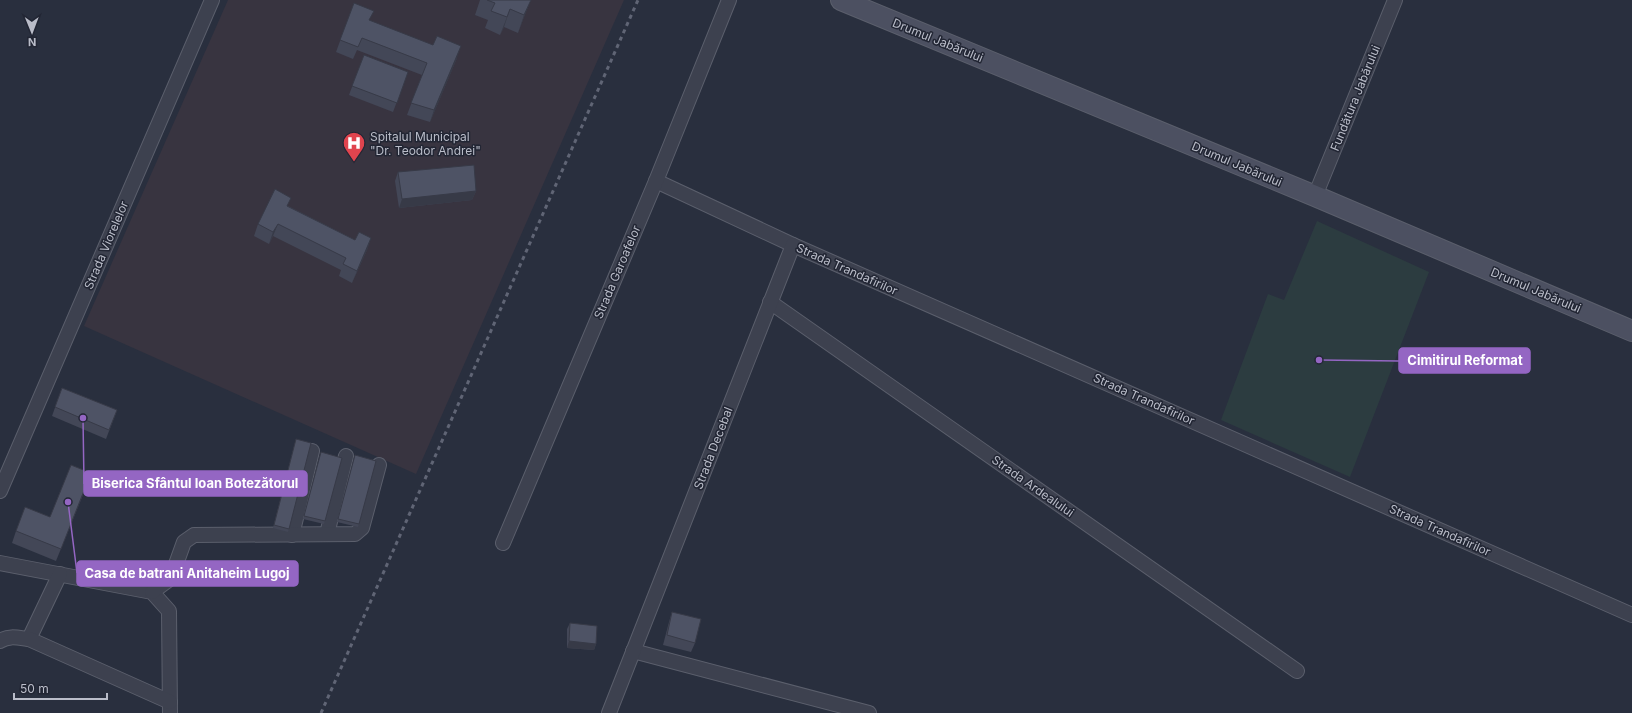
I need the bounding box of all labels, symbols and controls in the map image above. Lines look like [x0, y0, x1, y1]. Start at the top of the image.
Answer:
north arrow [12, 12, 52, 52]
street label: Drumul Jabărului [890, 15, 986, 65]
text: N [28, 35, 36, 49]
street label: Fundătura Jabărului [1327, 43, 1383, 153]
place label: Spitalul Municipal "Dr. Teodor Andrei" [370, 129, 481, 158]
hospital icon: Spitalul Municipal "Dr. Teodor Andrei" [341, 130, 367, 163]
street label: Drumul Jabărului [1190, 138, 1284, 190]
street label: Strada Viorelelor [81, 198, 132, 291]
street label: Strada Garoafelor [591, 223, 644, 321]
street label: Strada Trandafirilor [794, 240, 900, 298]
street label: Drumul Jabărului [1489, 264, 1583, 316]
callout: Cimitirul Reformat [1399, 348, 1530, 373]
text: Cimitirul Reformat [1407, 352, 1523, 368]
street label: Strada Trandafirilor [1091, 370, 1197, 428]
street label: Strada Decebal [690, 405, 736, 491]
street label: Strada Ardealului [989, 452, 1077, 520]
callout: Biserica Sfântul Ioan Botezătorul [84, 471, 307, 496]
text: Biserica Sfântul Ioan Botezătorul [92, 475, 298, 491]
street label: Strada Trandafirilor [1387, 501, 1493, 559]
callout: Casa de batrani Anitaheim Lugoj [77, 561, 298, 586]
text: Casa de batrani Anitaheim Lugoj [84, 565, 290, 581]
scale bar [14, 675, 107, 701]
text: 50 m [20, 681, 49, 696]

